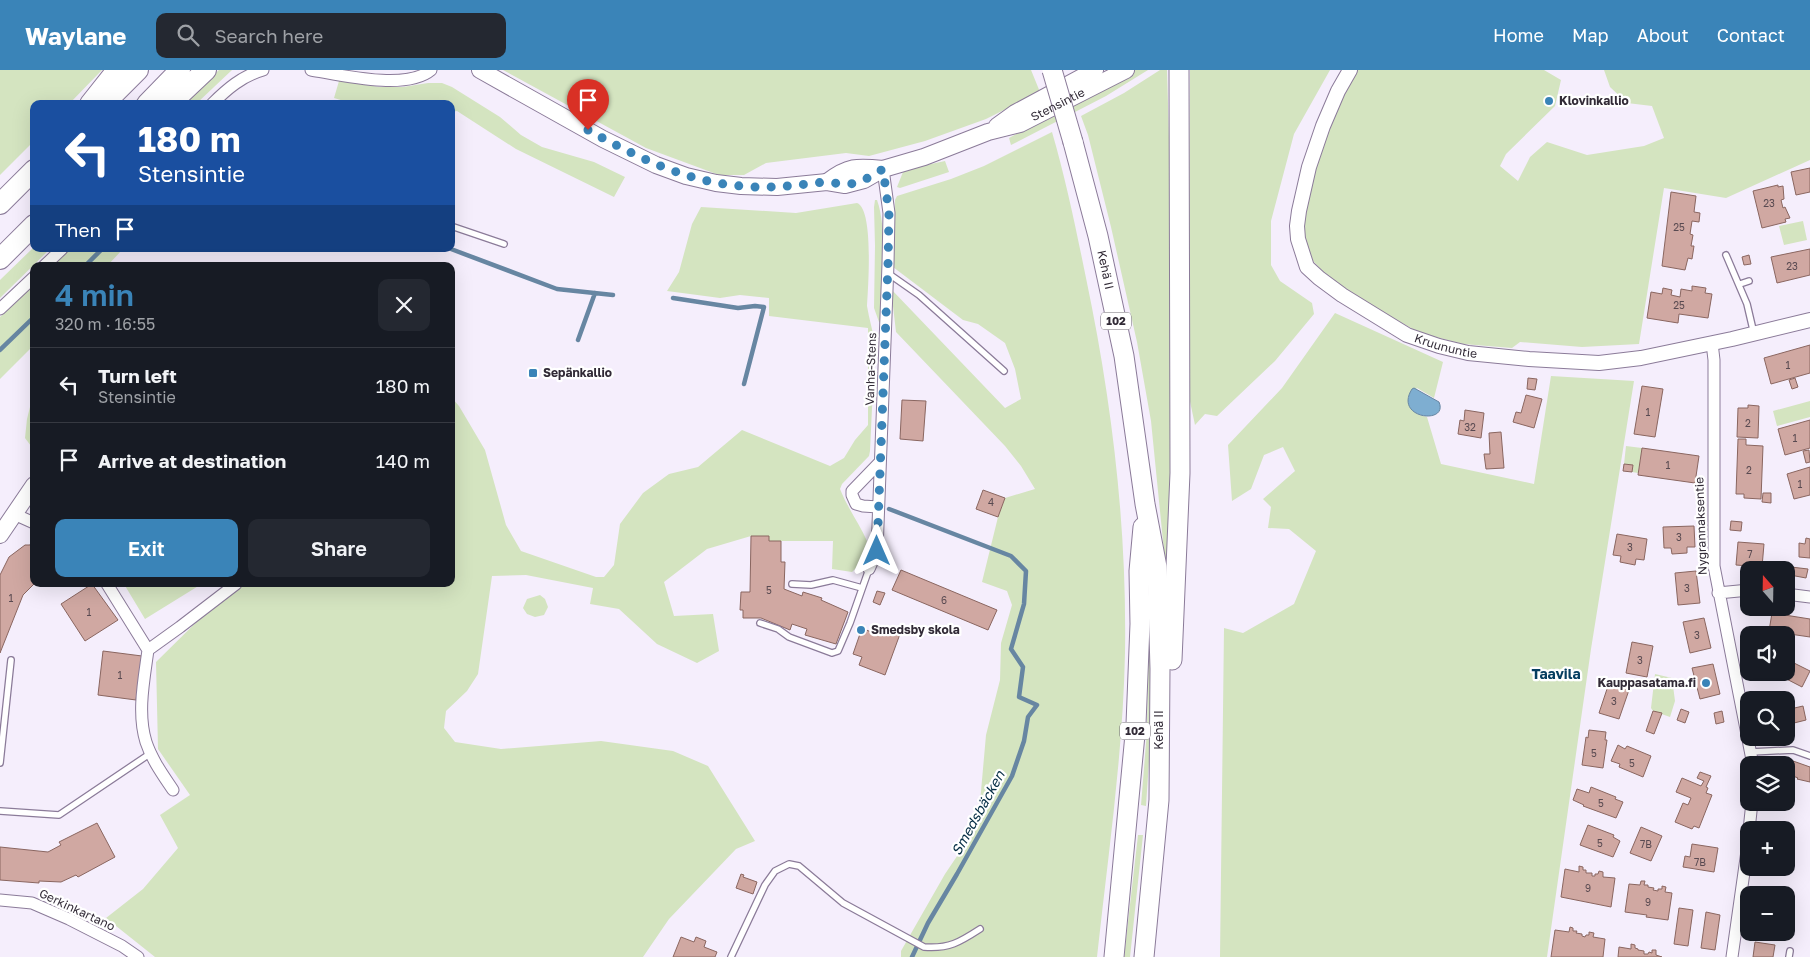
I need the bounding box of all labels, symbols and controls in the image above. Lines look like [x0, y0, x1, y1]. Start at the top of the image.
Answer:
search box [156, 13, 506, 58]
text: Waylane [25, 21, 126, 50]
icon: search [174, 21, 202, 49]
text: Search here [214, 24, 323, 47]
text: Home [1493, 24, 1544, 46]
text: Map [1572, 24, 1609, 46]
text: About [1637, 24, 1689, 46]
text: Contact [1717, 24, 1785, 46]
pin [567, 79, 609, 130]
street label: Stensintie [1028, 84, 1087, 124]
icon: arrive [574, 86, 602, 114]
place label: Klovinkallio [1559, 93, 1629, 108]
marker: Klovinkallio [1543, 95, 1555, 107]
text: 180 m [138, 118, 241, 160]
icon: left [55, 120, 120, 185]
text: Stensintie [138, 160, 245, 187]
house number: 23 [1763, 197, 1775, 209]
icon: arrive [111, 215, 139, 243]
text: Then [55, 218, 101, 241]
house number: 25 [1673, 221, 1685, 233]
street label: Kehä II [1094, 249, 1117, 291]
house number: 23 [1786, 260, 1798, 272]
text: 4 min [55, 277, 134, 313]
button: close [378, 279, 430, 331]
house number: 25 [1673, 299, 1685, 311]
road number: 102 [1101, 312, 1131, 330]
text: 320 m · 16:55 [55, 314, 155, 334]
street label: Kruununtie [1413, 330, 1478, 361]
street label: Vanha-Stens [862, 332, 879, 406]
house number: 1 [1786, 359, 1791, 371]
text: Turn left [98, 364, 177, 387]
place label: Sepänkallio [543, 365, 612, 380]
marker: Sepänkallio [527, 367, 539, 379]
icon: left [55, 371, 83, 399]
text: 180 m [376, 374, 430, 397]
text: Stensintie [98, 387, 176, 407]
house number: 1 [1646, 406, 1651, 418]
house number: 2 [1745, 417, 1751, 429]
house number: 32 [1464, 421, 1476, 433]
house number: 1 [1793, 432, 1798, 444]
icon: arrive [55, 446, 83, 474]
text: Arrive at destination [98, 449, 286, 472]
text: 140 m [376, 449, 430, 472]
house number: 1 [1666, 459, 1671, 471]
house number: 2 [1746, 464, 1752, 476]
street label: Nygrannaksentie [1691, 477, 1710, 575]
house number: 1 [1798, 478, 1803, 490]
house number: 4 [988, 496, 994, 508]
button: Exit [55, 519, 238, 577]
button: Share [248, 519, 430, 577]
position arrow [850, 524, 902, 576]
house number: 3 [1676, 531, 1682, 543]
house number: 3 [1627, 541, 1633, 553]
house number: 7 [1747, 548, 1753, 560]
north arrow [1740, 561, 1795, 616]
map controls [1740, 561, 1795, 941]
house number: 3 [1684, 582, 1690, 594]
house number: 5 [766, 584, 772, 596]
house number: 1 [9, 592, 14, 604]
house number: 6 [941, 594, 947, 606]
house number: 1 [87, 606, 92, 618]
place label: Smedsby skola [871, 622, 960, 637]
marker: Smedsby skola [855, 624, 867, 636]
button: sound [1740, 626, 1795, 681]
house number: 3 [1694, 629, 1700, 641]
house number: 3 [1637, 654, 1643, 666]
district label: Taavila [1531, 665, 1581, 682]
house number: 1 [118, 669, 123, 681]
place label: Kauppasatama.fi [1597, 675, 1696, 690]
marker: Kauppasatama.fi [1700, 677, 1712, 689]
button: search [1740, 691, 1795, 746]
house number: 3 [1611, 695, 1617, 707]
street label: Kehä II [1151, 710, 1166, 750]
road number: 102 [1120, 722, 1150, 739]
house number: 5 [1591, 747, 1597, 759]
button: layers [1740, 756, 1795, 811]
house number: 5 [1629, 757, 1635, 769]
water label: Smedsbäcken [947, 766, 1008, 858]
house number: 5 [1598, 797, 1604, 809]
button: + [1740, 821, 1795, 876]
house number: 5 [1597, 837, 1603, 849]
house number: 7B [1640, 838, 1652, 850]
house number: 7B [1694, 856, 1706, 868]
house number: 9 [1585, 882, 1591, 894]
street label: Gerkinkartano [37, 885, 118, 934]
button: − [1740, 886, 1795, 941]
house number: 9 [1645, 896, 1651, 908]

